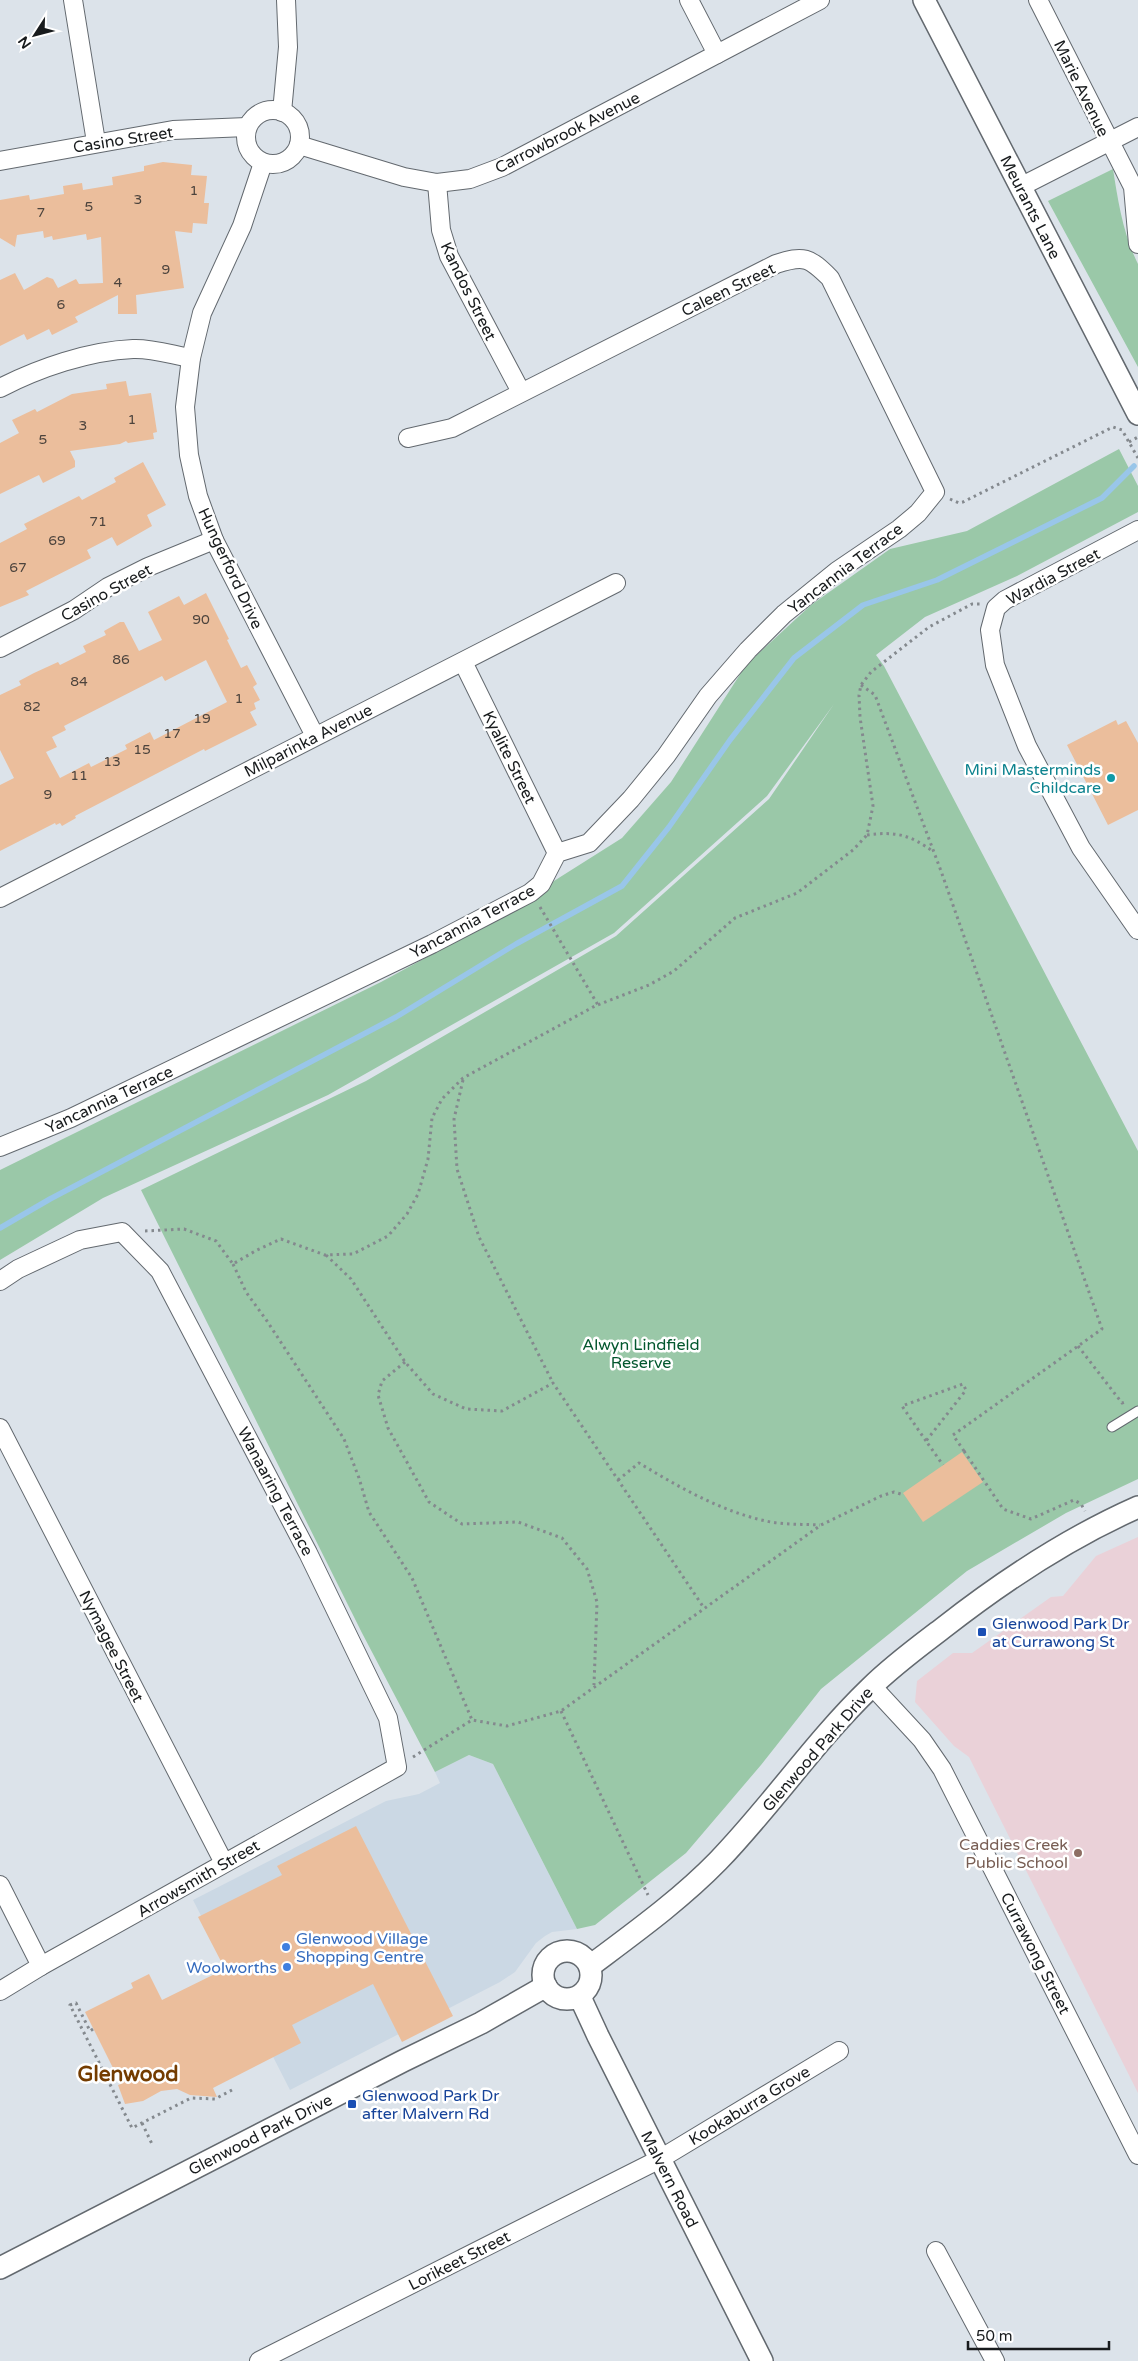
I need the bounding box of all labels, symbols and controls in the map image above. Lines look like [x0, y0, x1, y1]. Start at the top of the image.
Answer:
north arrow [10, 10, 60, 60]
text: N [15, 33, 35, 52]
street label: Marie Avenue [1049, 37, 1113, 140]
street label: Carrowbrook Avenue [492, 88, 643, 178]
street label: Casino Street [72, 122, 175, 158]
street label: Meurants Lane [995, 152, 1065, 263]
house number: 1 [190, 182, 198, 199]
house number: 3 [134, 191, 142, 208]
house number: 5 [85, 198, 93, 215]
house number: 7 [37, 204, 45, 221]
street label: Kandos Street [436, 239, 501, 344]
street label: Caleen Street [678, 259, 779, 321]
house number: 9 [162, 261, 170, 278]
house number: 4 [114, 274, 123, 291]
house number: 6 [57, 296, 66, 313]
house number: 1 [128, 411, 136, 428]
house number: 3 [79, 417, 87, 434]
house number: 5 [39, 431, 47, 448]
street label: Hungerford Drive [193, 505, 267, 632]
house number: 71 [89, 513, 107, 530]
street label: Yancannia Terrace [784, 519, 907, 618]
house number: 69 [48, 532, 66, 549]
street label: Wardia Street [1003, 544, 1104, 610]
house number: 67 [9, 559, 27, 576]
street label: Casino Street [57, 560, 156, 626]
house number: 90 [192, 611, 210, 628]
house number: 86 [112, 651, 130, 668]
house number: 84 [70, 673, 88, 690]
house number: 1 [235, 690, 243, 707]
house number: 82 [23, 698, 41, 715]
street label: Milparinka Avenue [241, 700, 376, 782]
street label: Kyalite Street [478, 708, 540, 807]
house number: 19 [193, 710, 211, 727]
house number: 17 [163, 725, 181, 742]
house number: 15 [133, 741, 151, 758]
house number: 13 [103, 753, 121, 770]
place label: Mini Masterminds Childcare [964, 760, 1101, 798]
house number: 11 [70, 767, 88, 784]
marker: Mini Masterminds Childcare [1105, 772, 1117, 784]
house number: 9 [44, 786, 52, 803]
street label: Yancannia Terrace [407, 881, 538, 963]
street label: Yancannia Terrace [42, 1062, 176, 1138]
park label: Alwyn Lindfield Reserve [582, 1335, 700, 1373]
street label: Wanaaring Terrace [233, 1424, 317, 1559]
street label: Nymagee Street [74, 1587, 148, 1706]
place label: Glenwood Park Dr at Currawong St [992, 1614, 1130, 1652]
marker: Glenwood Park Dr at Currawong St [976, 1626, 988, 1638]
street label: Glenwood Park Drive [758, 1683, 877, 1816]
place label: Caddies Creek Public School [959, 1835, 1068, 1873]
street label: Arrowsmith Street [134, 1836, 263, 1922]
marker: Caddies Creek Public School [1072, 1847, 1084, 1859]
street label: Currawong Street [996, 1889, 1074, 2018]
place label: Glenwood Village Shopping Centre [296, 1929, 428, 1967]
marker: Glenwood Village Shopping Centre [280, 1941, 292, 1953]
place label: Woolworths [186, 1958, 277, 1978]
marker: Woolworths [281, 1961, 293, 1973]
district label: Glenwood [78, 2062, 178, 2087]
street label: Kookaburra Grove [685, 2062, 814, 2150]
place label: Glenwood Park Dr after Malvern Rd [362, 2086, 500, 2124]
street label: Glenwood Park Drive [185, 2090, 336, 2180]
marker: Glenwood Park Dr after Malvern Rd [346, 2098, 358, 2110]
street label: Malvern Road [636, 2128, 702, 2231]
street label: Lorikeet Street [405, 2227, 514, 2295]
scale bar [968, 2318, 1109, 2350]
text: 50 m [976, 2327, 1013, 2345]

